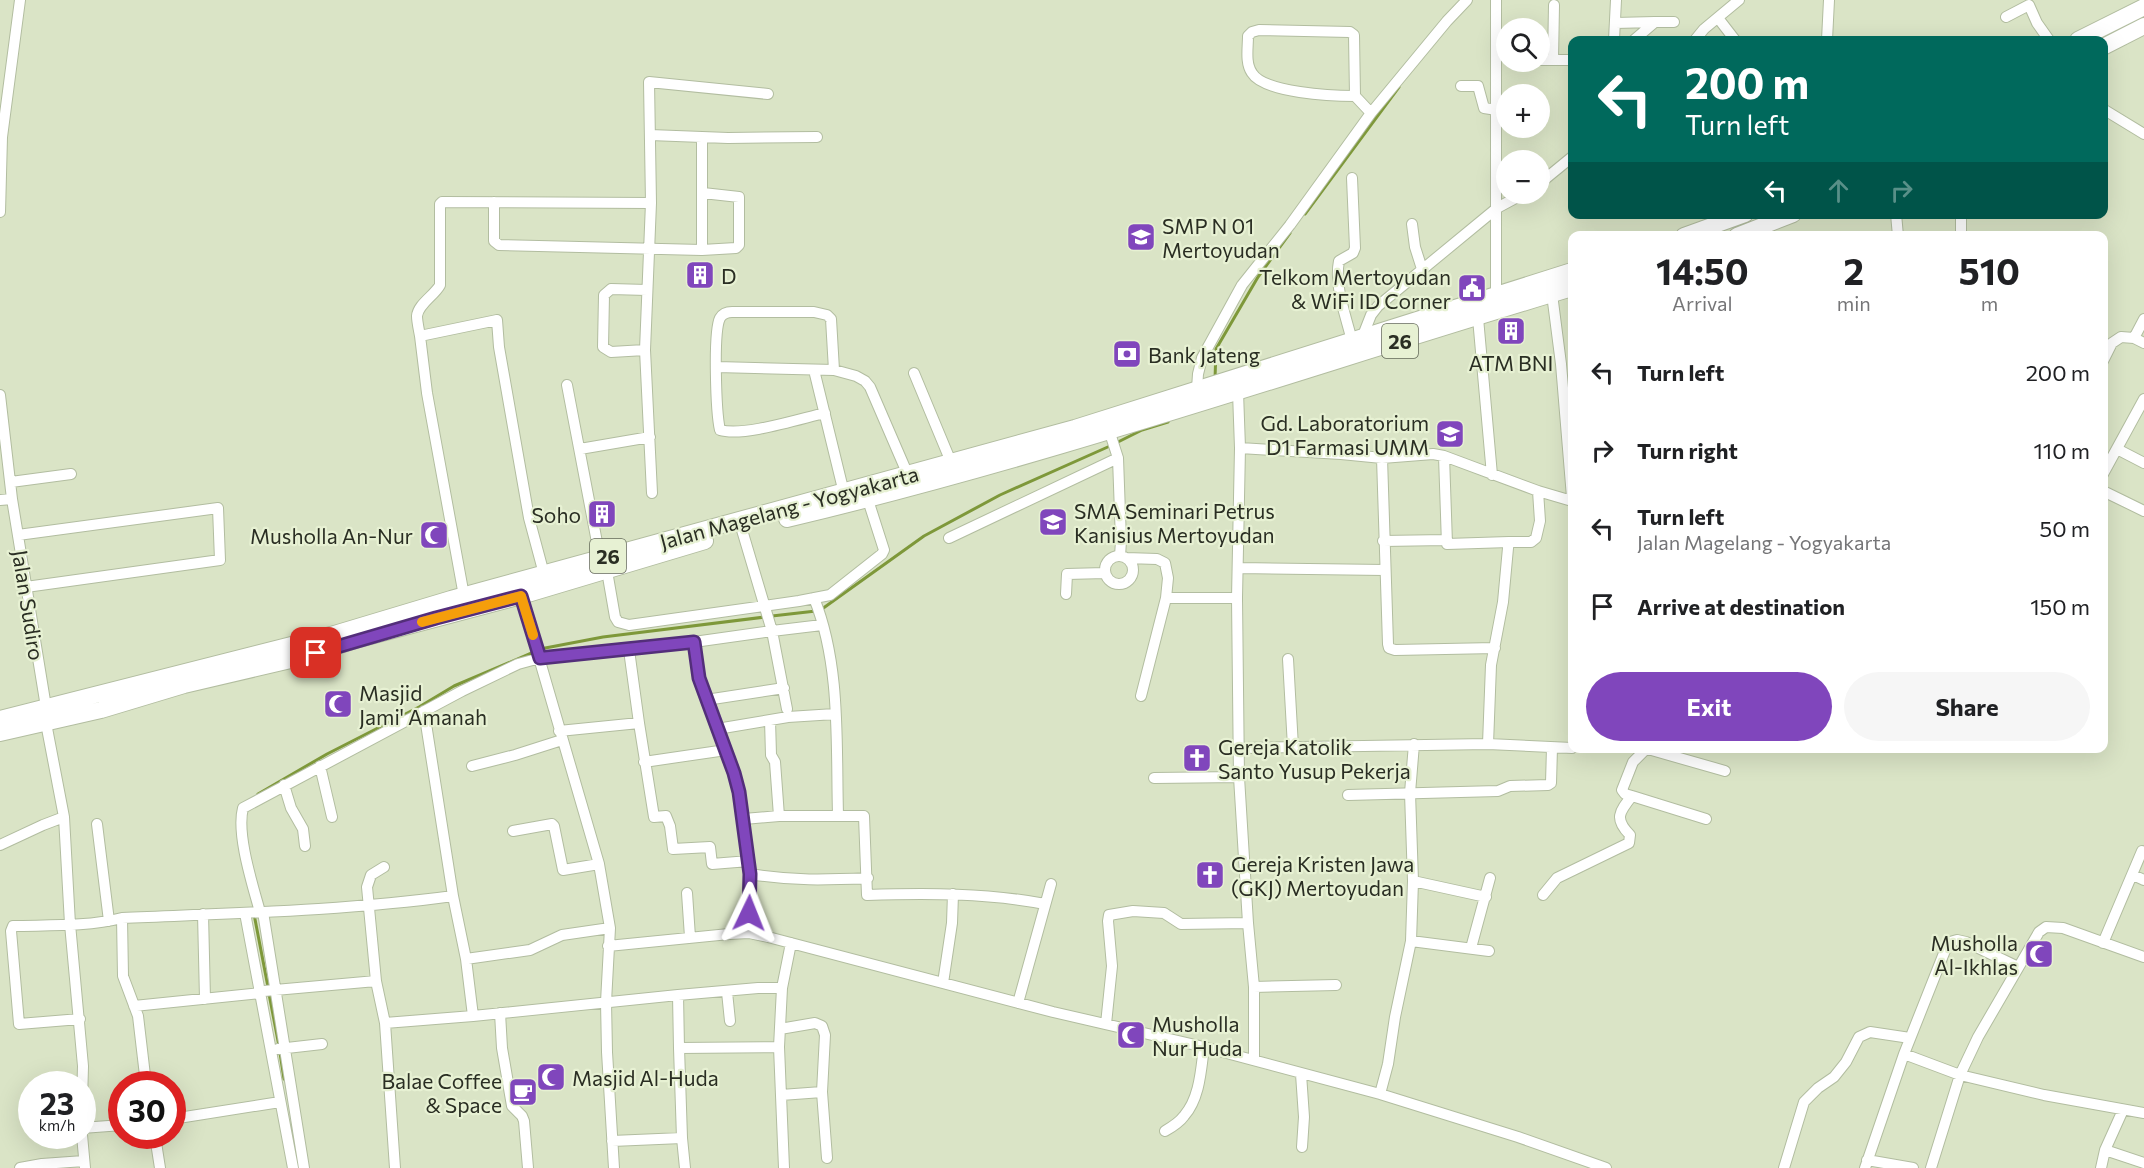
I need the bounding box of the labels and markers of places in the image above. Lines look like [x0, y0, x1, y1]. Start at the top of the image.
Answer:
place label: SMP N 01 Mertoyudan [1162, 213, 1280, 262]
school or university icon: SMP N 01 Mertoyudan [1125, 221, 1157, 253]
building icon: D [684, 259, 716, 291]
place label: D [721, 263, 736, 288]
place label: Telkom Mertoyudan & WiFi ID Corner [1259, 264, 1451, 313]
public building icon: Telkom Mertoyudan & WiFi ID Corner [1456, 272, 1488, 304]
building icon: ATM BNI [1495, 315, 1527, 347]
bank icon: Bank Jateng [1111, 338, 1143, 370]
place label: Bank Jateng [1148, 342, 1260, 367]
place label: ATM BNI [1469, 350, 1553, 375]
place label: Gd. Laboratorium D1 Farmasi UMM [1261, 410, 1429, 459]
school or university icon: Gd. Laboratorium D1 Farmasi UMM [1434, 418, 1466, 450]
building icon: Soho [586, 498, 618, 530]
place label: SMA Seminari Petrus Kanisius Mertoyudan [1074, 498, 1275, 547]
place label: Soho [532, 502, 581, 527]
school or university icon: SMA Seminari Petrus Kanisius Mertoyudan [1037, 506, 1069, 538]
mosque icon: Musholla An-Nur [418, 519, 450, 551]
place label: Musholla An-Nur [250, 523, 413, 548]
pin [290, 627, 341, 678]
place label: Masjid Jami' Amanah [359, 680, 487, 729]
mosque icon: Masjid Jami' Amanah [322, 688, 354, 720]
place label: Gereja Katolik Santo Yusup Pekerja [1218, 734, 1411, 783]
church icon: Gereja Katolik Santo Yusup Pekerja [1181, 742, 1213, 774]
place label: Gereja Kristen Jawa (GKJ) Mertoyudan [1231, 851, 1414, 900]
church icon: Gereja Kristen Jawa (GKJ) Mertoyudan [1194, 859, 1226, 891]
place label: Musholla Al-Ikhlas [1930, 930, 2018, 979]
mosque icon: Musholla Al-Ikhlas [2023, 938, 2055, 970]
place label: Musholla Nur Huda [1152, 1011, 1243, 1060]
mosque icon: Musholla Nur Huda [1115, 1019, 1147, 1051]
mosque icon: Masjid Al-Huda [535, 1061, 567, 1093]
place label: Masjid Al-Huda [572, 1065, 719, 1090]
place label: Balae Coffee & Space [382, 1068, 502, 1117]
cafe icon: Balae Coffee & Space [507, 1076, 539, 1108]

